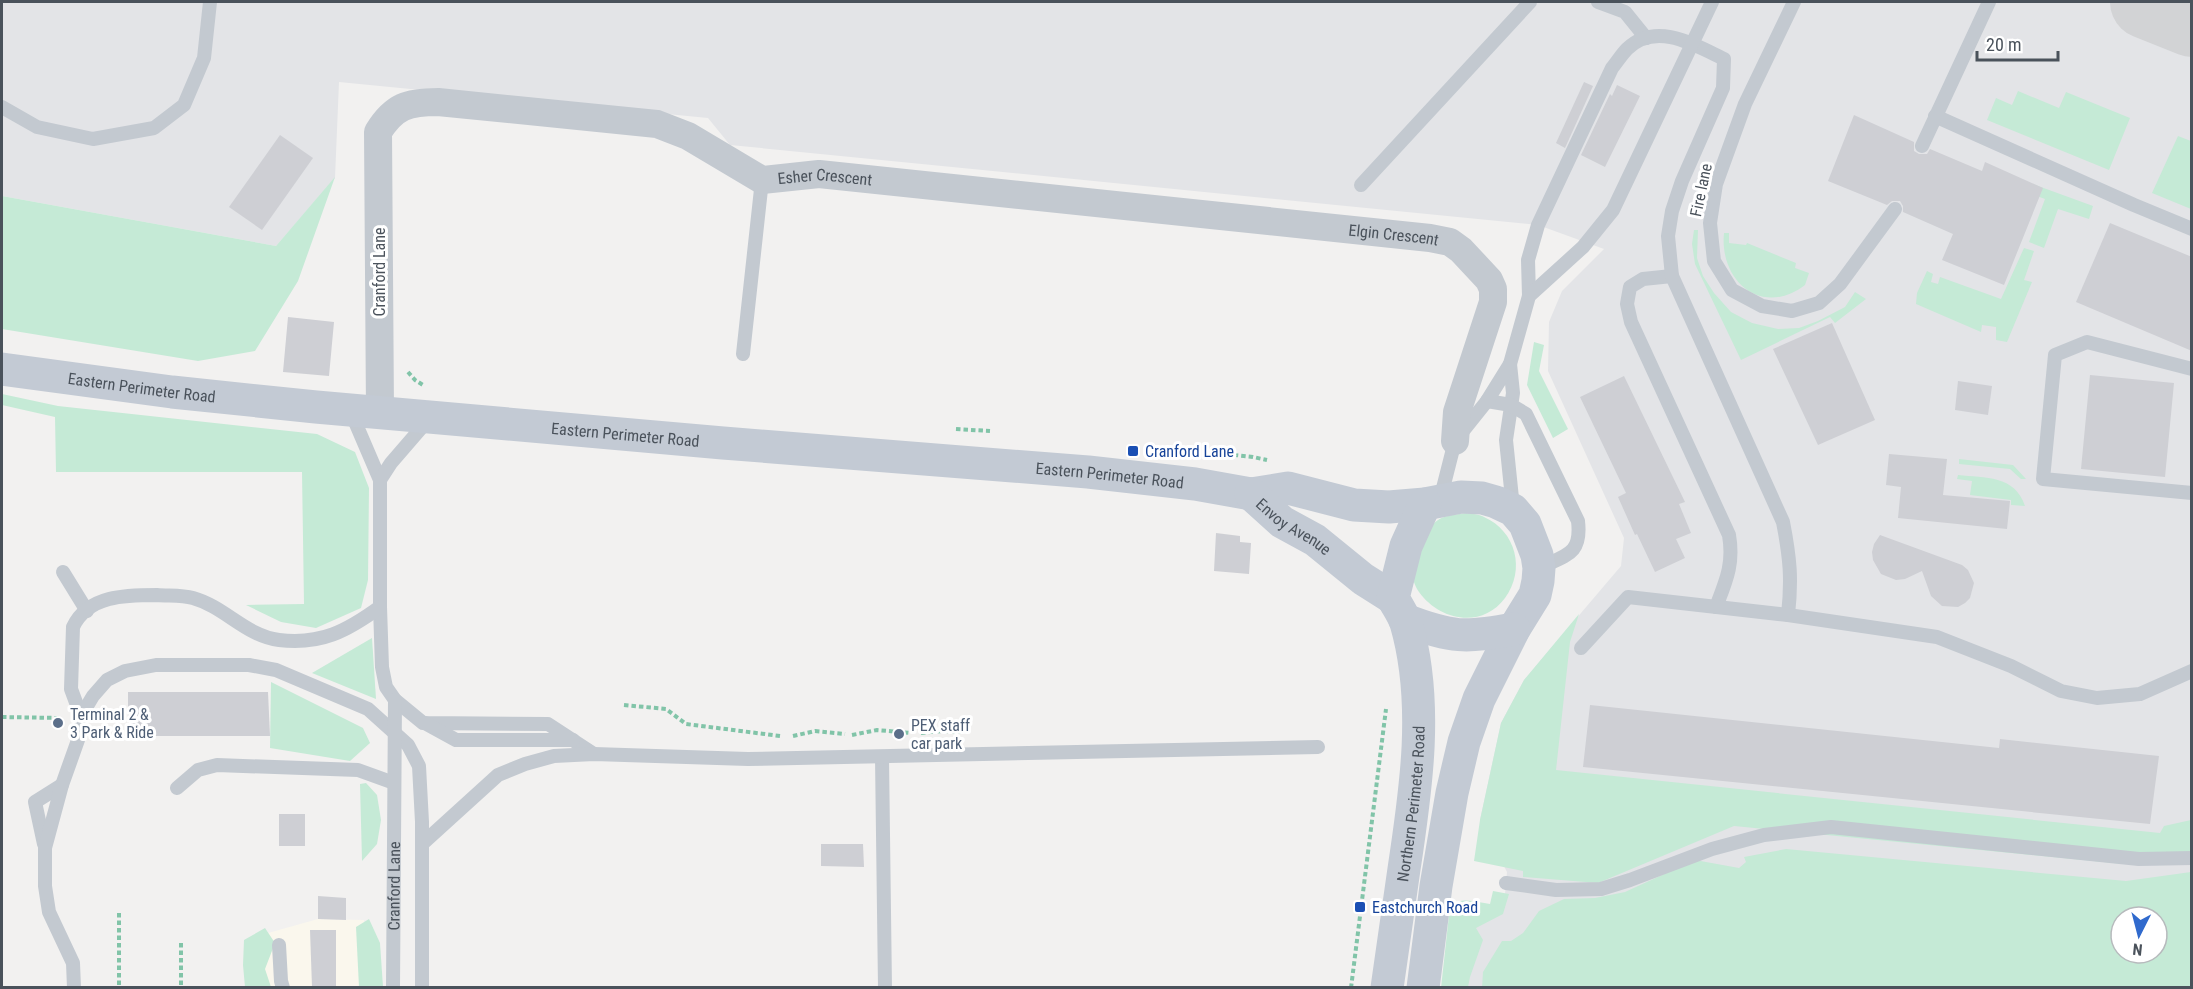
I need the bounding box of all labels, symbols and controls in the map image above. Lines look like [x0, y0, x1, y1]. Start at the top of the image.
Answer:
scale bar [1977, 24, 2058, 62]
text: 20 m [1986, 34, 2021, 55]
street label: Fire lane [1686, 162, 1716, 218]
street label: Esher Crescent [777, 164, 873, 189]
street label: Elgin Crescent [1348, 220, 1441, 249]
street label: Cranford Lane [370, 228, 389, 317]
street label: Eastern Perimeter Road [67, 369, 217, 406]
street label: Eastern Perimeter Road [551, 418, 700, 450]
place label: Cranford Lane [1145, 442, 1234, 461]
marker: Cranford Lane [1126, 444, 1140, 458]
street label: Eastern Perimeter Road [1035, 458, 1185, 492]
street label: Envoy Avenue [1253, 494, 1335, 559]
place label: Terminal 2 & 3 Park & Ride [70, 705, 154, 742]
marker: Terminal 2 & 3 Park & Ride [51, 716, 65, 730]
place label: PEX staff car park [911, 716, 970, 753]
street label: Northern Perimeter Road [1393, 726, 1428, 883]
marker: PEX staff car park [892, 727, 906, 741]
street label: Cranford Lane [384, 841, 404, 931]
place label: Eastchurch Road [1372, 898, 1478, 917]
marker: Eastchurch Road [1353, 900, 1367, 914]
north arrow [2109, 905, 2169, 965]
text: N [2132, 939, 2143, 959]

